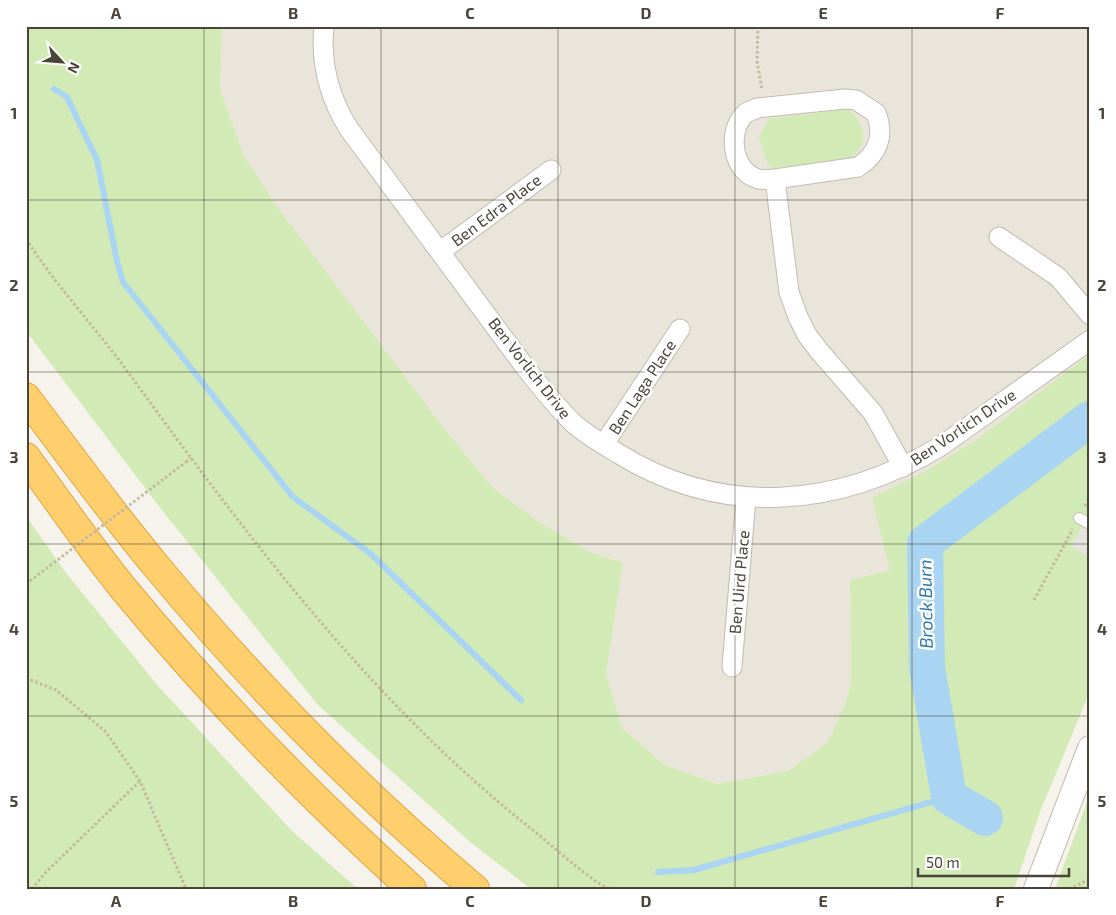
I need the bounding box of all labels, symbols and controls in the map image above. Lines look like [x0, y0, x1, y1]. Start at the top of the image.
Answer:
text: A [111, 3, 122, 22]
text: B [288, 3, 298, 22]
text: C [465, 3, 475, 22]
text: D [641, 3, 652, 22]
text: E [818, 3, 828, 22]
text: F [996, 3, 1005, 22]
north arrow [38, 38, 88, 88]
text: N [64, 60, 84, 76]
text: 1 [11, 103, 17, 122]
text: 1 [1099, 103, 1105, 122]
street label: Ben Edra Place [447, 170, 544, 250]
text: 2 [9, 275, 19, 294]
text: 2 [1097, 275, 1107, 294]
street label: Ben Vorlich Drive [485, 313, 576, 422]
street label: Ben Laga Place [604, 336, 679, 438]
street label: Ben Vorlich Drive [906, 384, 1019, 469]
text: 3 [9, 447, 19, 466]
text: 3 [1097, 447, 1107, 466]
street label: Ben Uird Place [724, 529, 753, 635]
water label: Brock Burn [913, 559, 937, 649]
text: 4 [9, 619, 19, 638]
text: 4 [1097, 619, 1107, 638]
text: 5 [10, 791, 19, 810]
text: 5 [1098, 791, 1107, 810]
scale bar [918, 845, 1070, 877]
text: 50 m [926, 853, 960, 871]
text: A [111, 891, 122, 910]
text: B [288, 891, 298, 910]
text: C [465, 891, 475, 910]
text: D [641, 891, 652, 910]
text: E [818, 891, 828, 910]
text: F [996, 891, 1005, 910]

